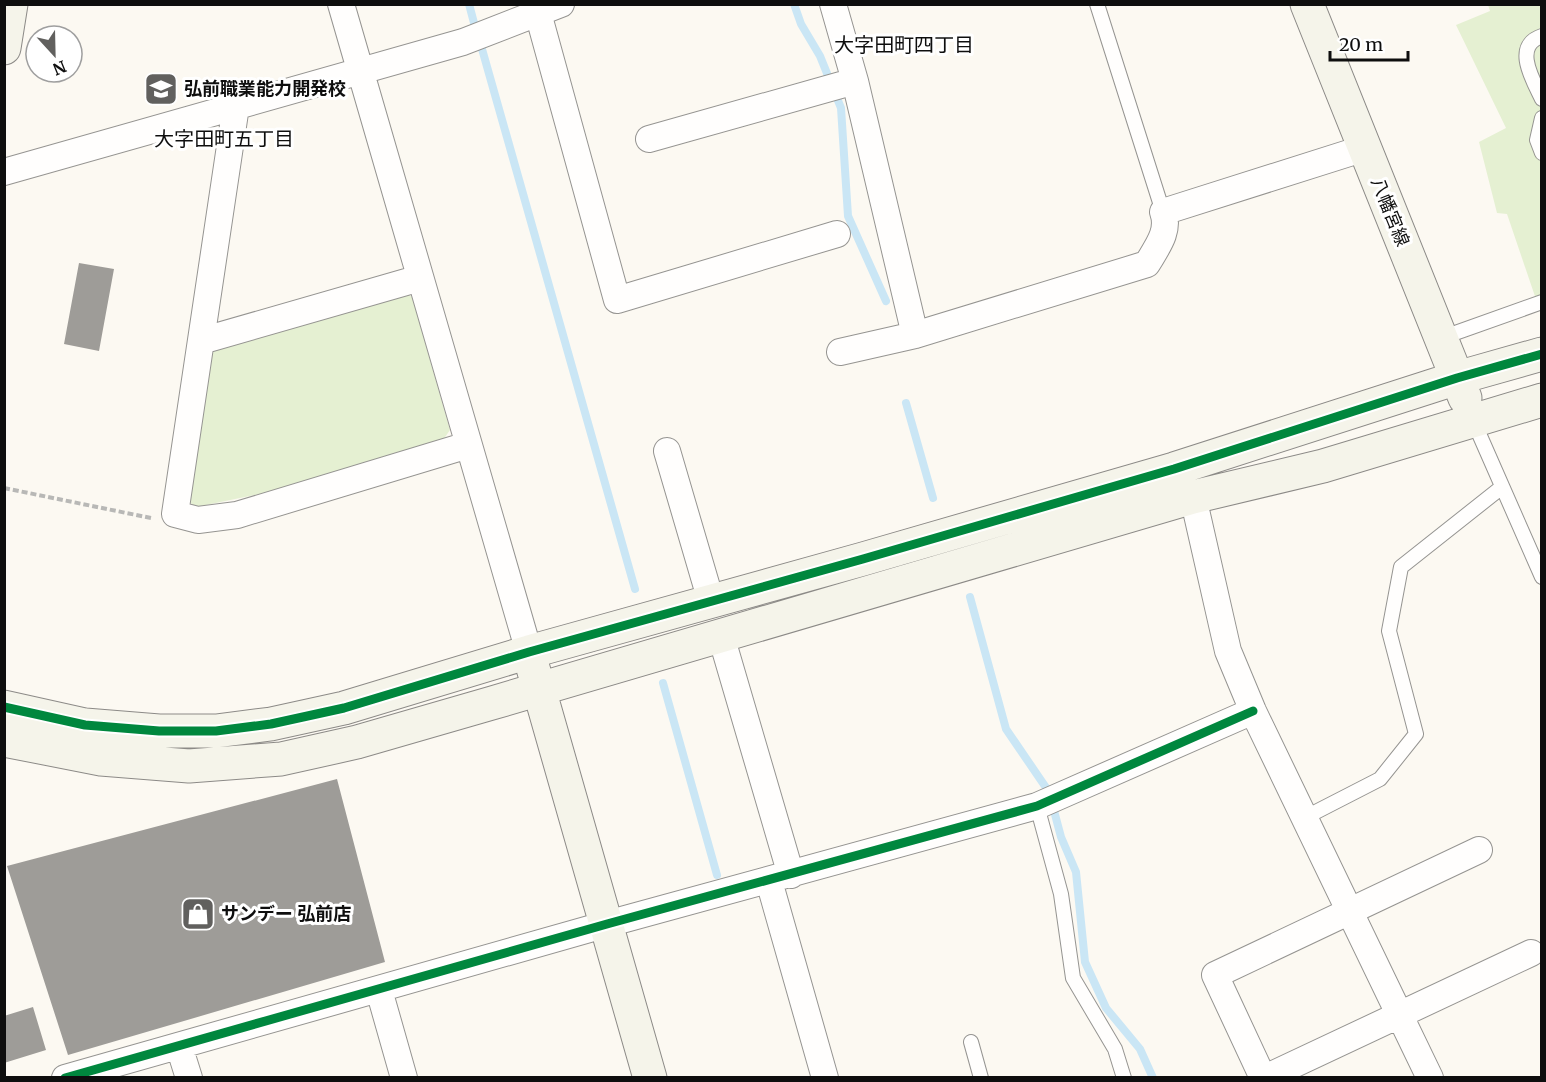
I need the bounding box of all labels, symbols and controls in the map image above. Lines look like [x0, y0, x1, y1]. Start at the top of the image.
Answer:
north arrow [24, 24, 84, 84]
scale bar [1330, 24, 1408, 62]
district label: 大字田町四丁目 [834, 32, 974, 57]
text: 20 m [1339, 33, 1383, 56]
text: N [50, 56, 69, 80]
school or university icon: 弘前職業能力開発校 [143, 71, 179, 107]
place label: 弘前職業能力開発校 [184, 77, 346, 100]
district label: 大字田町五丁目 [154, 126, 294, 151]
street label: 八幡宮線 [1366, 174, 1415, 249]
shop icon: サンデー 弘前店 [180, 896, 216, 932]
place label: サンデー 弘前店 [221, 902, 351, 925]

